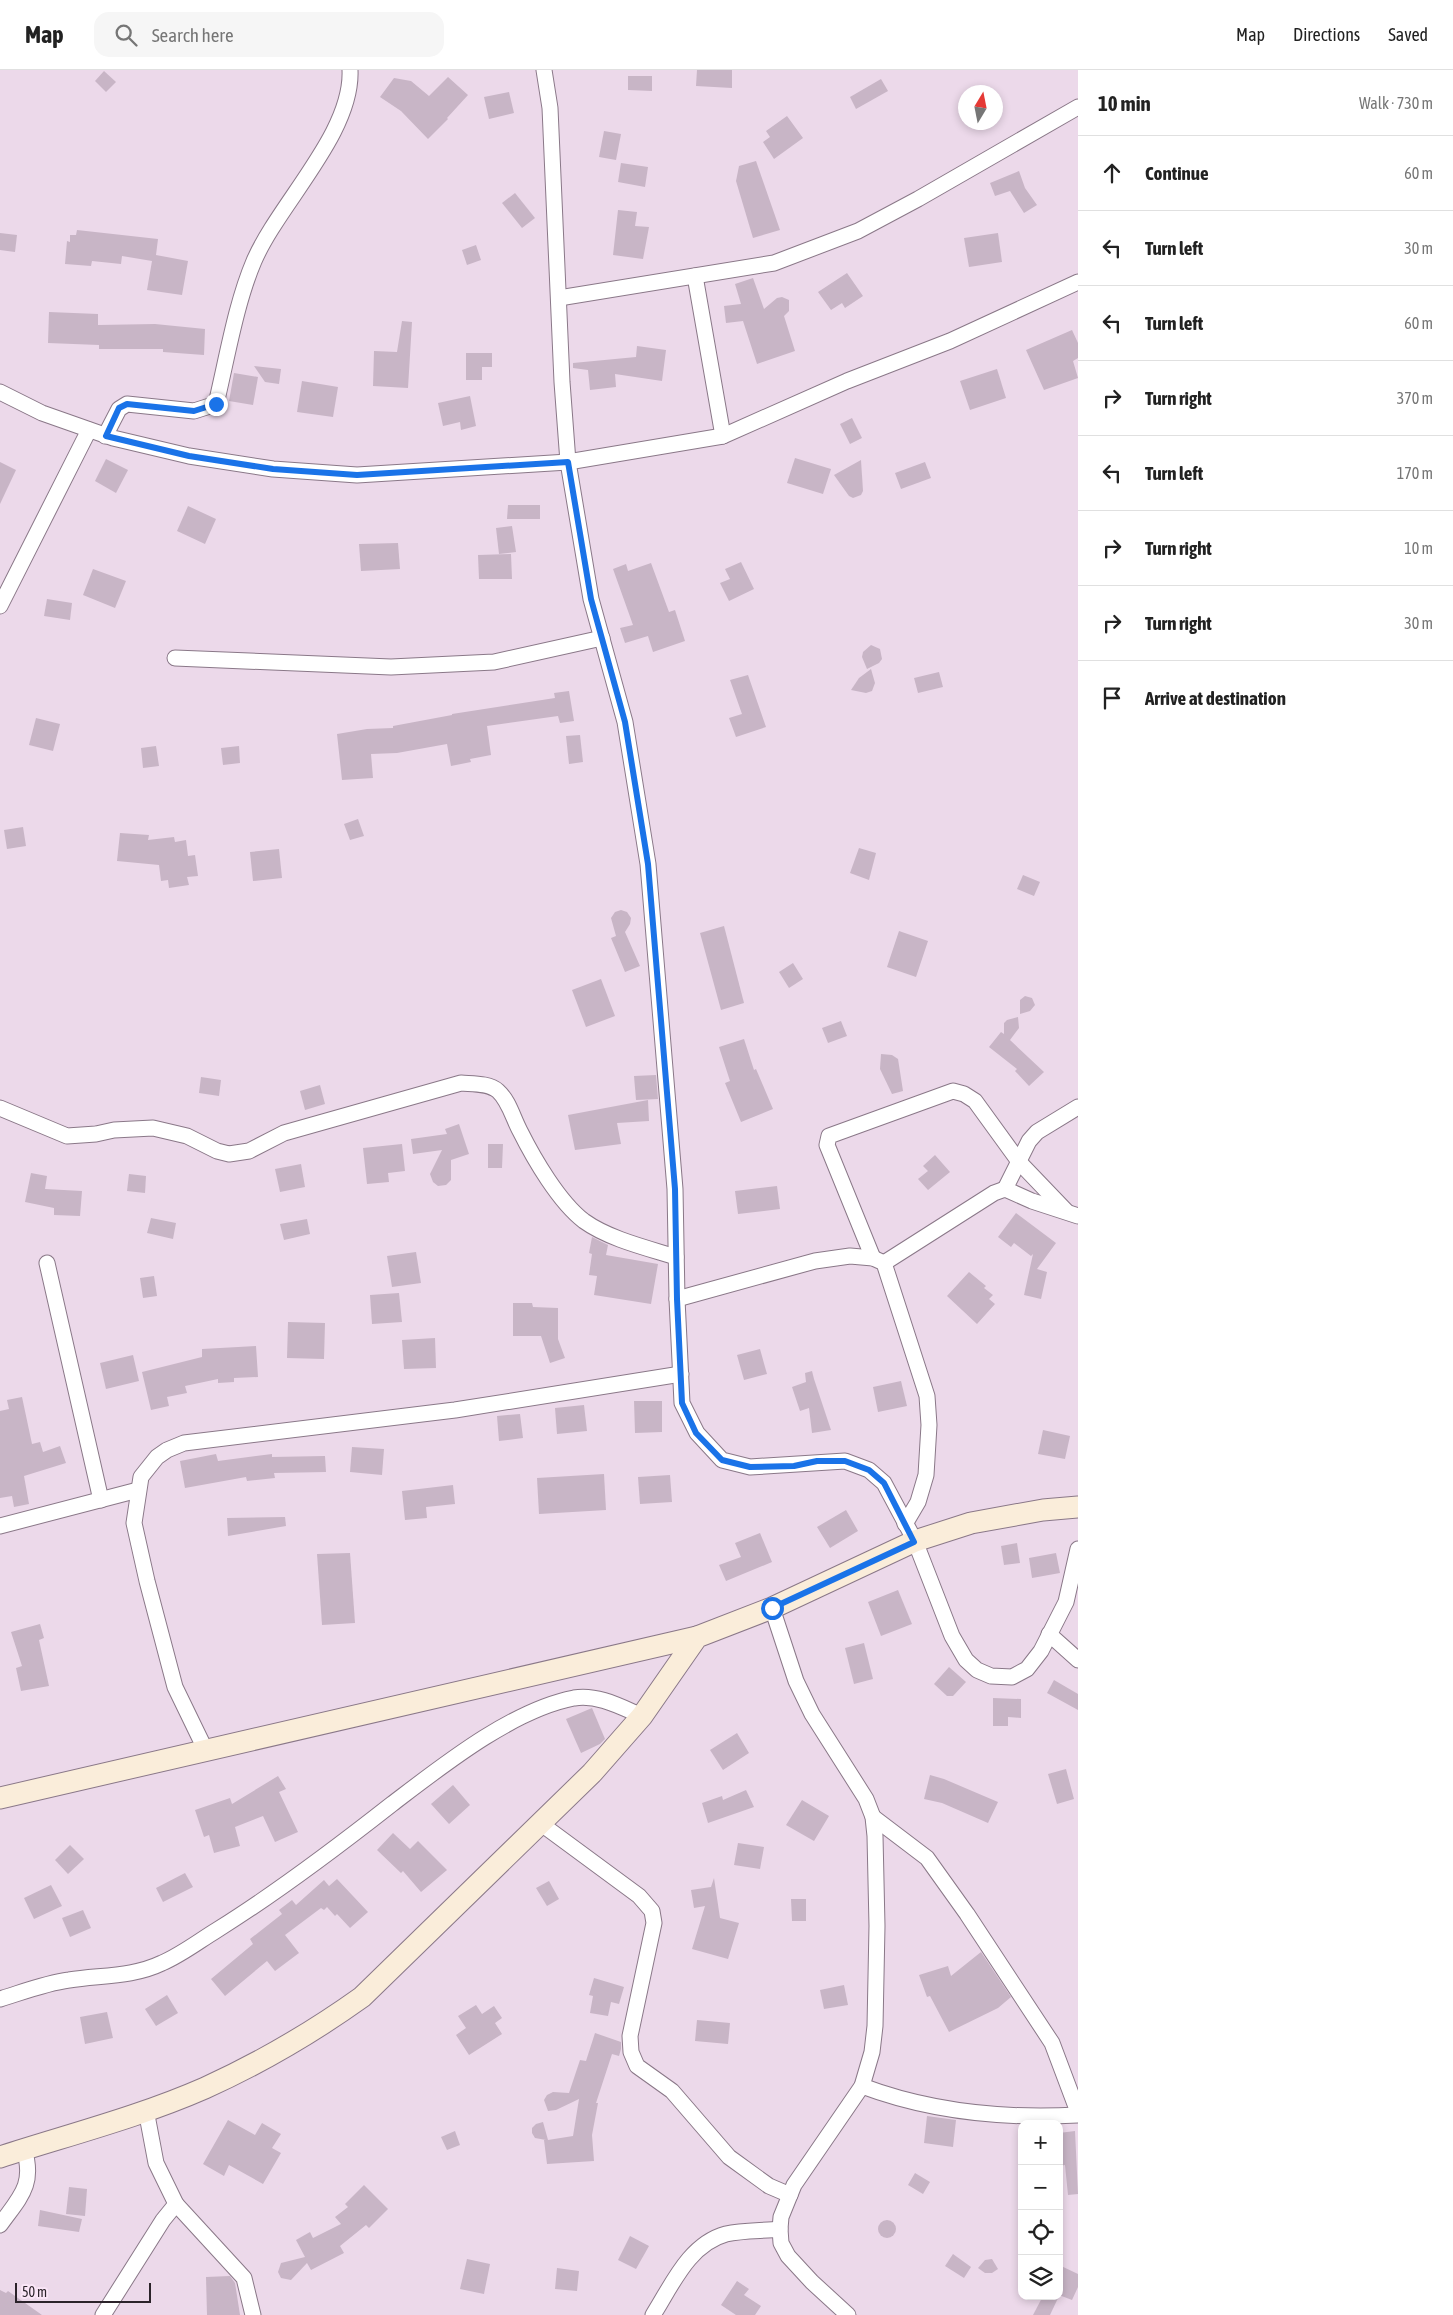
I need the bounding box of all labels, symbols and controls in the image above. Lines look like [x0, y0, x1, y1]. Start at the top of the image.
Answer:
search box [94, 12, 444, 57]
text: Map [25, 21, 64, 48]
icon: search [112, 21, 140, 49]
text: Search here [152, 24, 234, 46]
text: Map [1236, 24, 1265, 45]
text: Directions [1293, 24, 1360, 45]
text: Saved [1388, 24, 1428, 45]
north arrow [958, 85, 1003, 130]
text: 10 min [1098, 91, 1151, 115]
text: Walk · 730 m [1359, 94, 1433, 112]
icon: ahead [1098, 159, 1126, 187]
text: Continue [1145, 162, 1209, 184]
text: 60 m [1404, 164, 1433, 182]
icon: left [1098, 234, 1126, 262]
text: Turn left [1145, 237, 1203, 259]
text: 30 m [1404, 239, 1433, 257]
icon: left [1098, 309, 1126, 337]
text: Turn left [1145, 312, 1203, 334]
text: 60 m [1404, 314, 1433, 332]
icon: right [1098, 384, 1126, 412]
text: Turn right [1145, 387, 1212, 409]
text: 370 m [1397, 389, 1433, 407]
route end [205, 393, 228, 416]
icon: left [1098, 459, 1126, 487]
text: Turn left [1145, 462, 1203, 484]
text: 170 m [1397, 464, 1433, 482]
icon: right [1098, 534, 1126, 562]
text: Turn right [1145, 537, 1212, 559]
text: 10 m [1404, 539, 1433, 557]
icon: right [1098, 609, 1126, 637]
text: Turn right [1145, 612, 1212, 634]
text: 30 m [1404, 614, 1433, 632]
icon: arrive [1098, 684, 1126, 712]
text: Arrive at destination [1145, 687, 1286, 709]
route start [761, 1597, 784, 1620]
map controls [1018, 2120, 1063, 2300]
button: + [1018, 2120, 1063, 2165]
button: − [1018, 2165, 1063, 2210]
button: locate [1018, 2210, 1063, 2255]
button: layers [1018, 2255, 1063, 2300]
scale bar [15, 2280, 151, 2303]
text: 50 m [22, 2284, 47, 2300]

